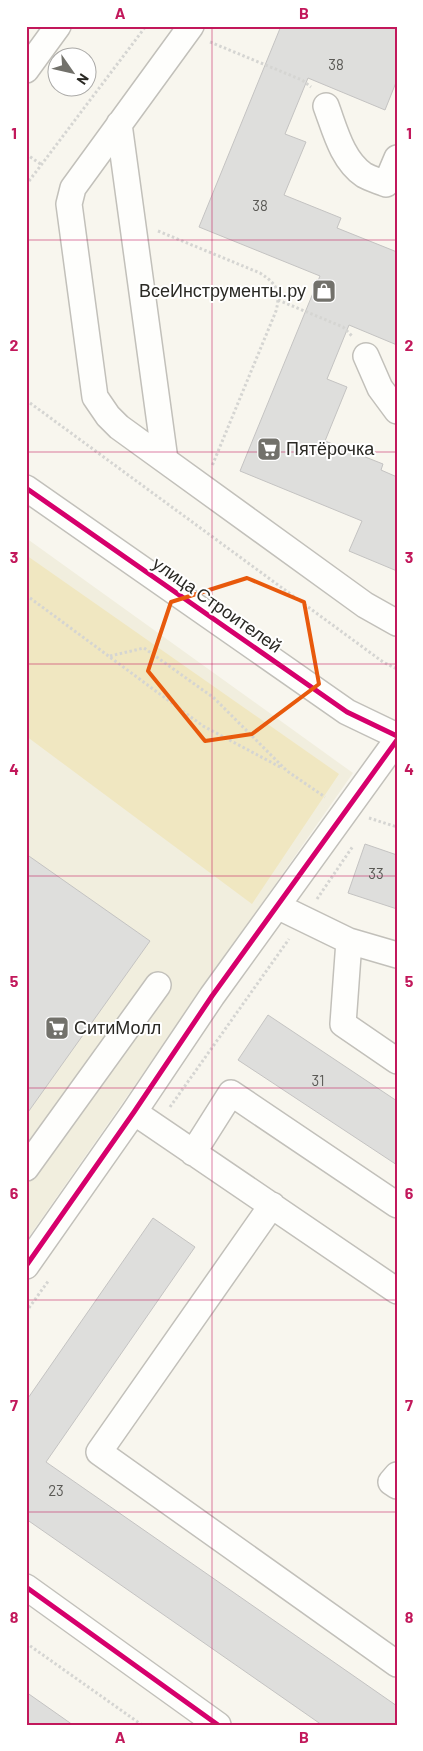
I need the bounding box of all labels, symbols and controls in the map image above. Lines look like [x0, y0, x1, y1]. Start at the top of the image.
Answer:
text: A [115, 3, 126, 22]
text: B [299, 3, 309, 22]
north arrow [48, 48, 98, 98]
house number: 38 [328, 55, 344, 73]
text: N [74, 71, 93, 88]
text: 1 [11, 123, 17, 142]
text: 1 [406, 123, 412, 142]
house number: 38 [252, 196, 268, 214]
shop icon: ВсеИнструменты.ру [311, 278, 337, 304]
place label: ВсеИнструменты.ру [139, 279, 306, 301]
text: 2 [10, 335, 19, 354]
text: 2 [405, 335, 414, 354]
supermarket icon: Пятёрочка [256, 436, 282, 462]
place label: Пятёрочка [286, 437, 375, 459]
text: 3 [10, 547, 18, 566]
text: 3 [405, 547, 413, 566]
street label: улица Строителей [149, 551, 286, 657]
text: 4 [9, 759, 19, 778]
text: 4 [404, 759, 414, 778]
house number: 33 [368, 864, 384, 882]
text: 5 [10, 971, 19, 990]
text: 5 [405, 971, 414, 990]
supermarket icon: СитиМолл [44, 1015, 70, 1041]
place label: СитиМолл [74, 1016, 161, 1038]
house number: 31 [312, 1071, 324, 1089]
text: 6 [10, 1183, 19, 1202]
text: 6 [405, 1183, 414, 1202]
text: 7 [10, 1395, 18, 1414]
text: 7 [405, 1395, 413, 1414]
house number: 23 [48, 1481, 64, 1499]
text: 8 [10, 1607, 19, 1626]
text: 8 [405, 1607, 414, 1626]
text: A [115, 1727, 126, 1746]
text: B [299, 1727, 309, 1746]

